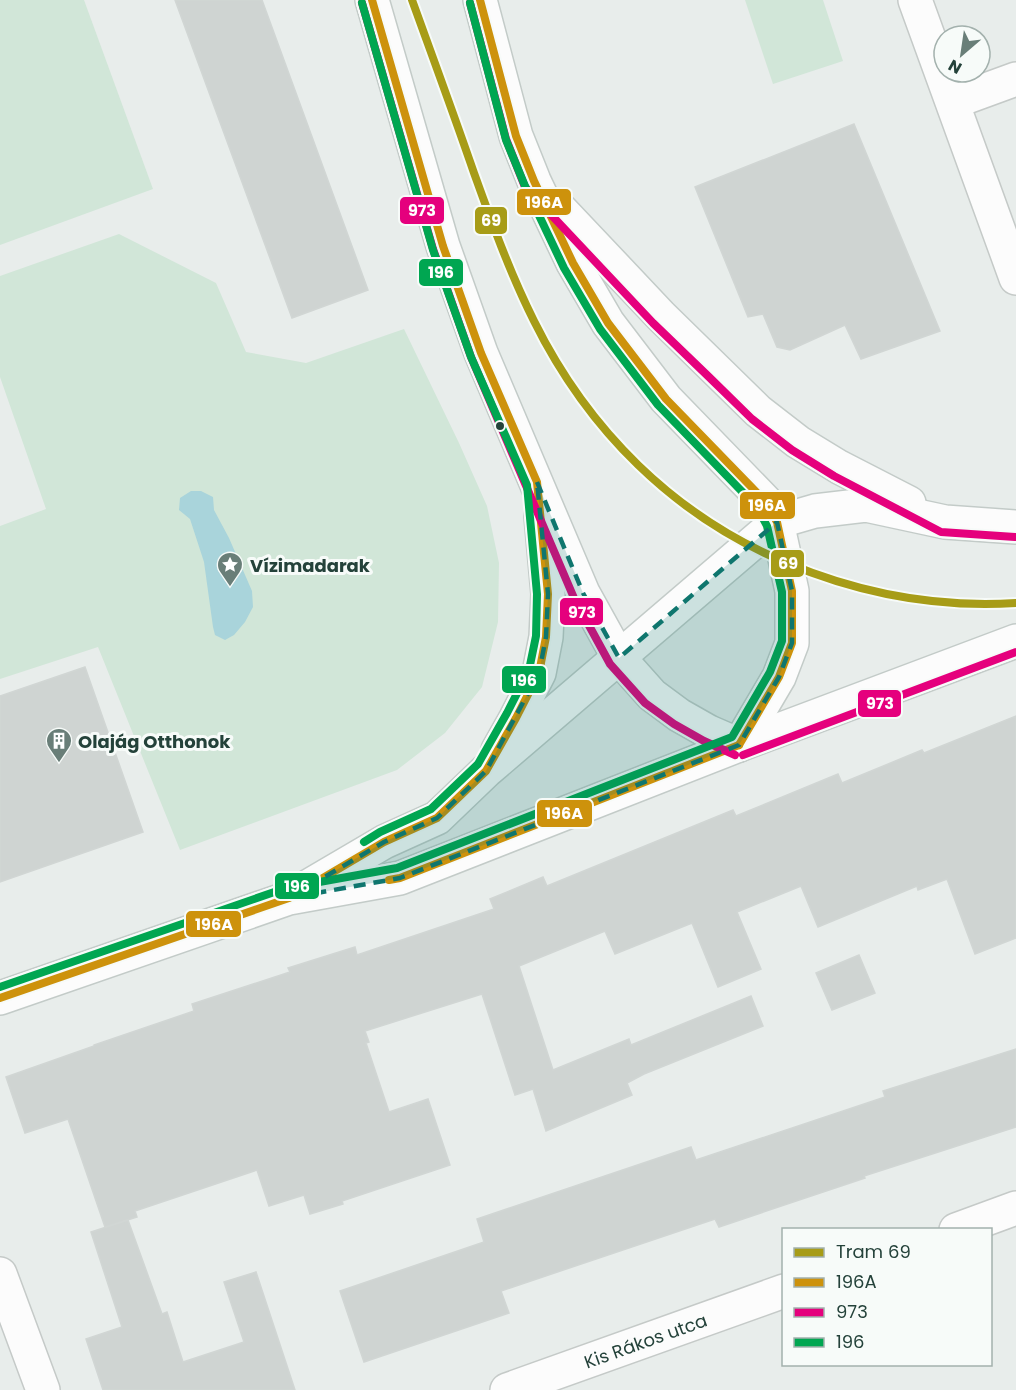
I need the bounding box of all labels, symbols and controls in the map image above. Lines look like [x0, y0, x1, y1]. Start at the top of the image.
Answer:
north arrow [932, 24, 992, 84]
text: N [944, 54, 966, 80]
line badge: 196A [516, 188, 572, 216]
text: 196A [525, 191, 563, 214]
line badge: 973 [399, 196, 445, 225]
text: 973 [408, 199, 436, 222]
line badge: 69 [474, 206, 508, 235]
text: 69 [481, 209, 501, 232]
line badge: 196 [418, 258, 464, 287]
text: 196 [428, 261, 454, 284]
unlabelled marker [494, 420, 506, 432]
line badge: 196A [739, 491, 796, 520]
text: 196A [748, 494, 786, 517]
line badge: 69 [770, 549, 805, 578]
place icon: Vízimadarak [215, 550, 245, 588]
text: 69 [778, 552, 798, 575]
place label: Vízimadarak [250, 553, 371, 578]
line badge: 973 [559, 597, 604, 626]
text: 973 [568, 601, 596, 624]
line badge: 196 [501, 665, 547, 694]
text: 196 [511, 669, 537, 692]
line badge: 973 [857, 689, 902, 718]
text: 973 [866, 692, 894, 715]
building icon: Olajág Otthonok [44, 726, 74, 764]
place label: Olajág Otthonok [78, 729, 231, 754]
line badge: 196A [536, 799, 593, 828]
text: 196A [545, 802, 583, 825]
line badge: 196 [274, 872, 320, 900]
text: 196 [284, 875, 310, 898]
line badge: 196A [185, 910, 242, 938]
text: 196A [195, 913, 233, 936]
legend [782, 1228, 992, 1366]
text: Tram 69 [836, 1239, 911, 1264]
text: 196A [836, 1269, 877, 1294]
text: 973 [836, 1299, 868, 1324]
street label: Kis Rákos utca [581, 1307, 710, 1374]
text: 196 [836, 1329, 865, 1354]

